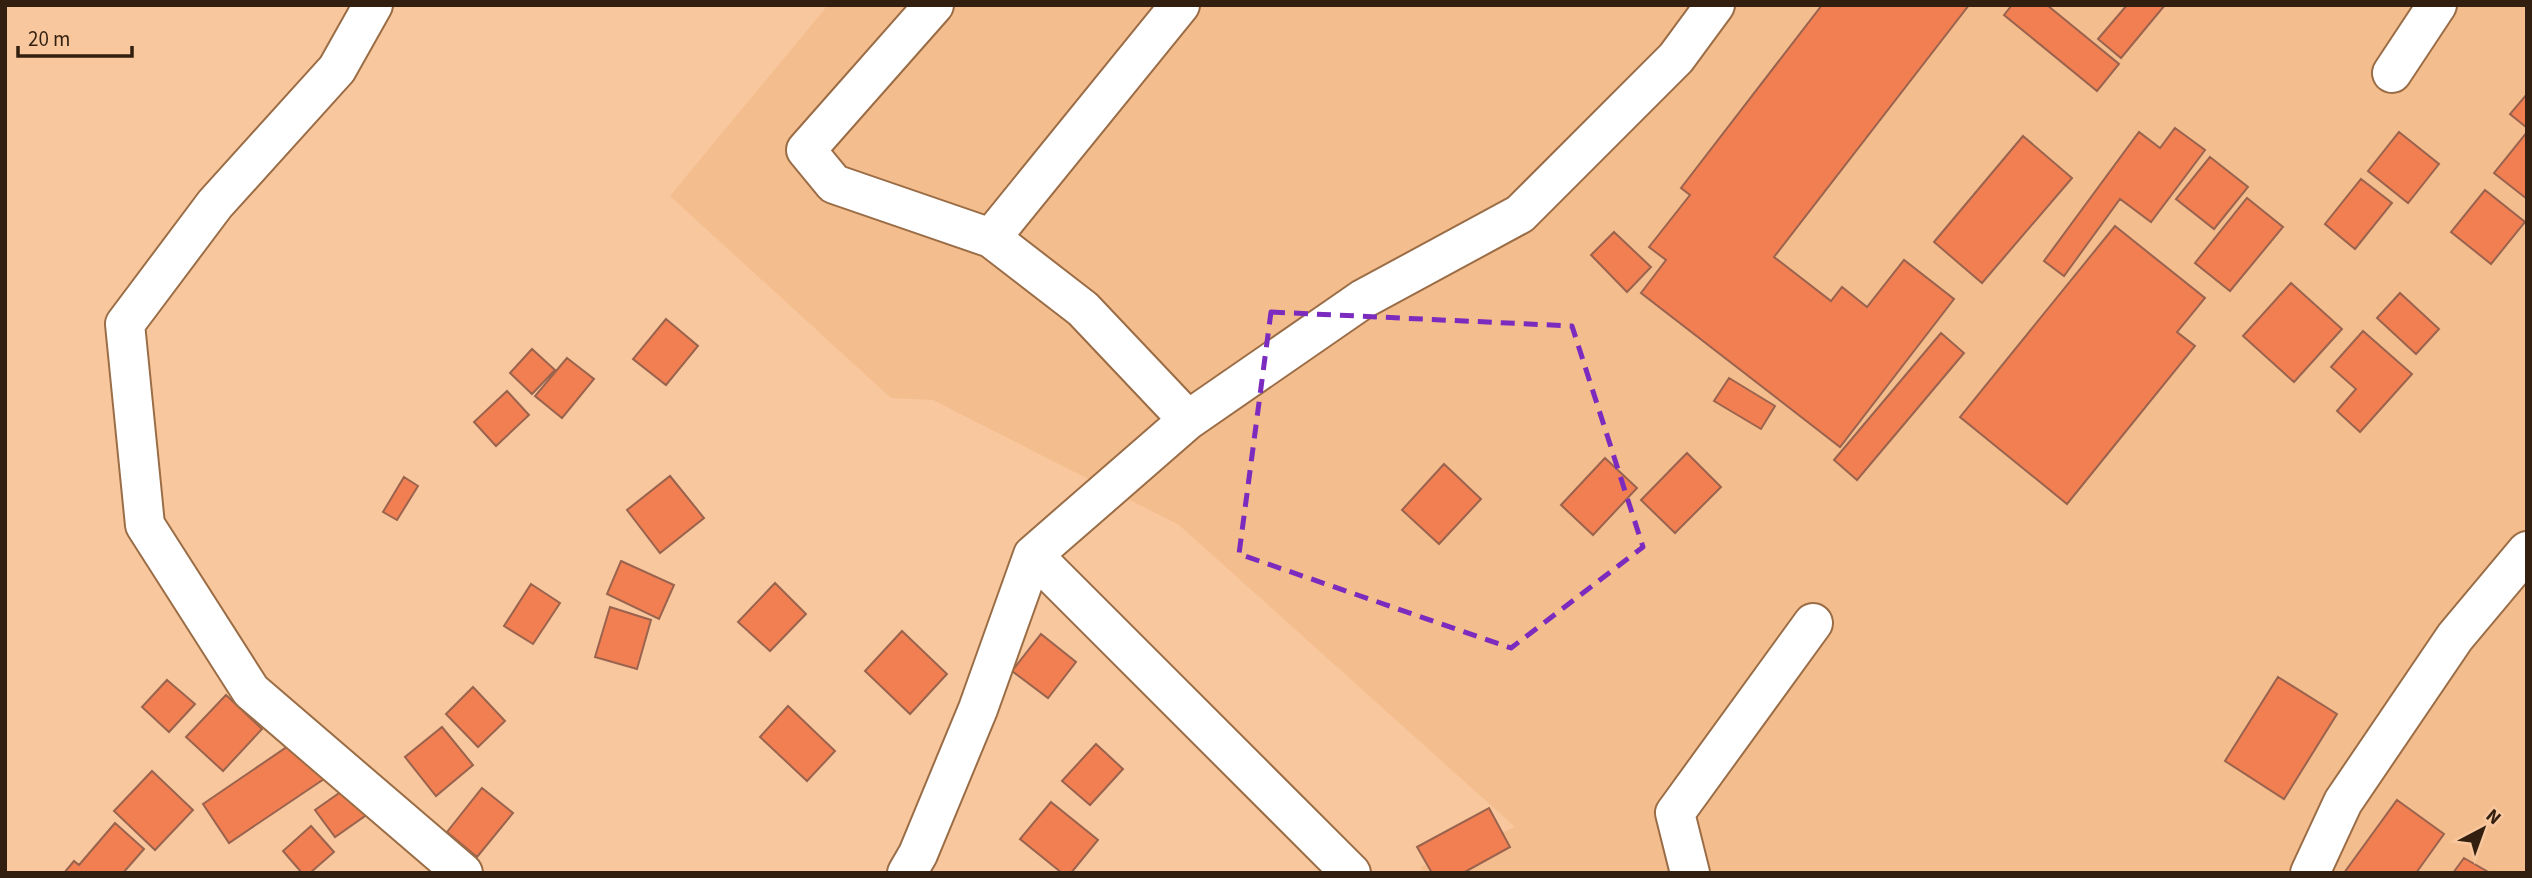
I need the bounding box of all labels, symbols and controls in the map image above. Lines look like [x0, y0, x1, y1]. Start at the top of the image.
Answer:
scale bar [18, 14, 131, 58]
text: 20 m [28, 24, 70, 54]
north arrow [2448, 794, 2518, 864]
text: N [2480, 803, 2507, 832]

